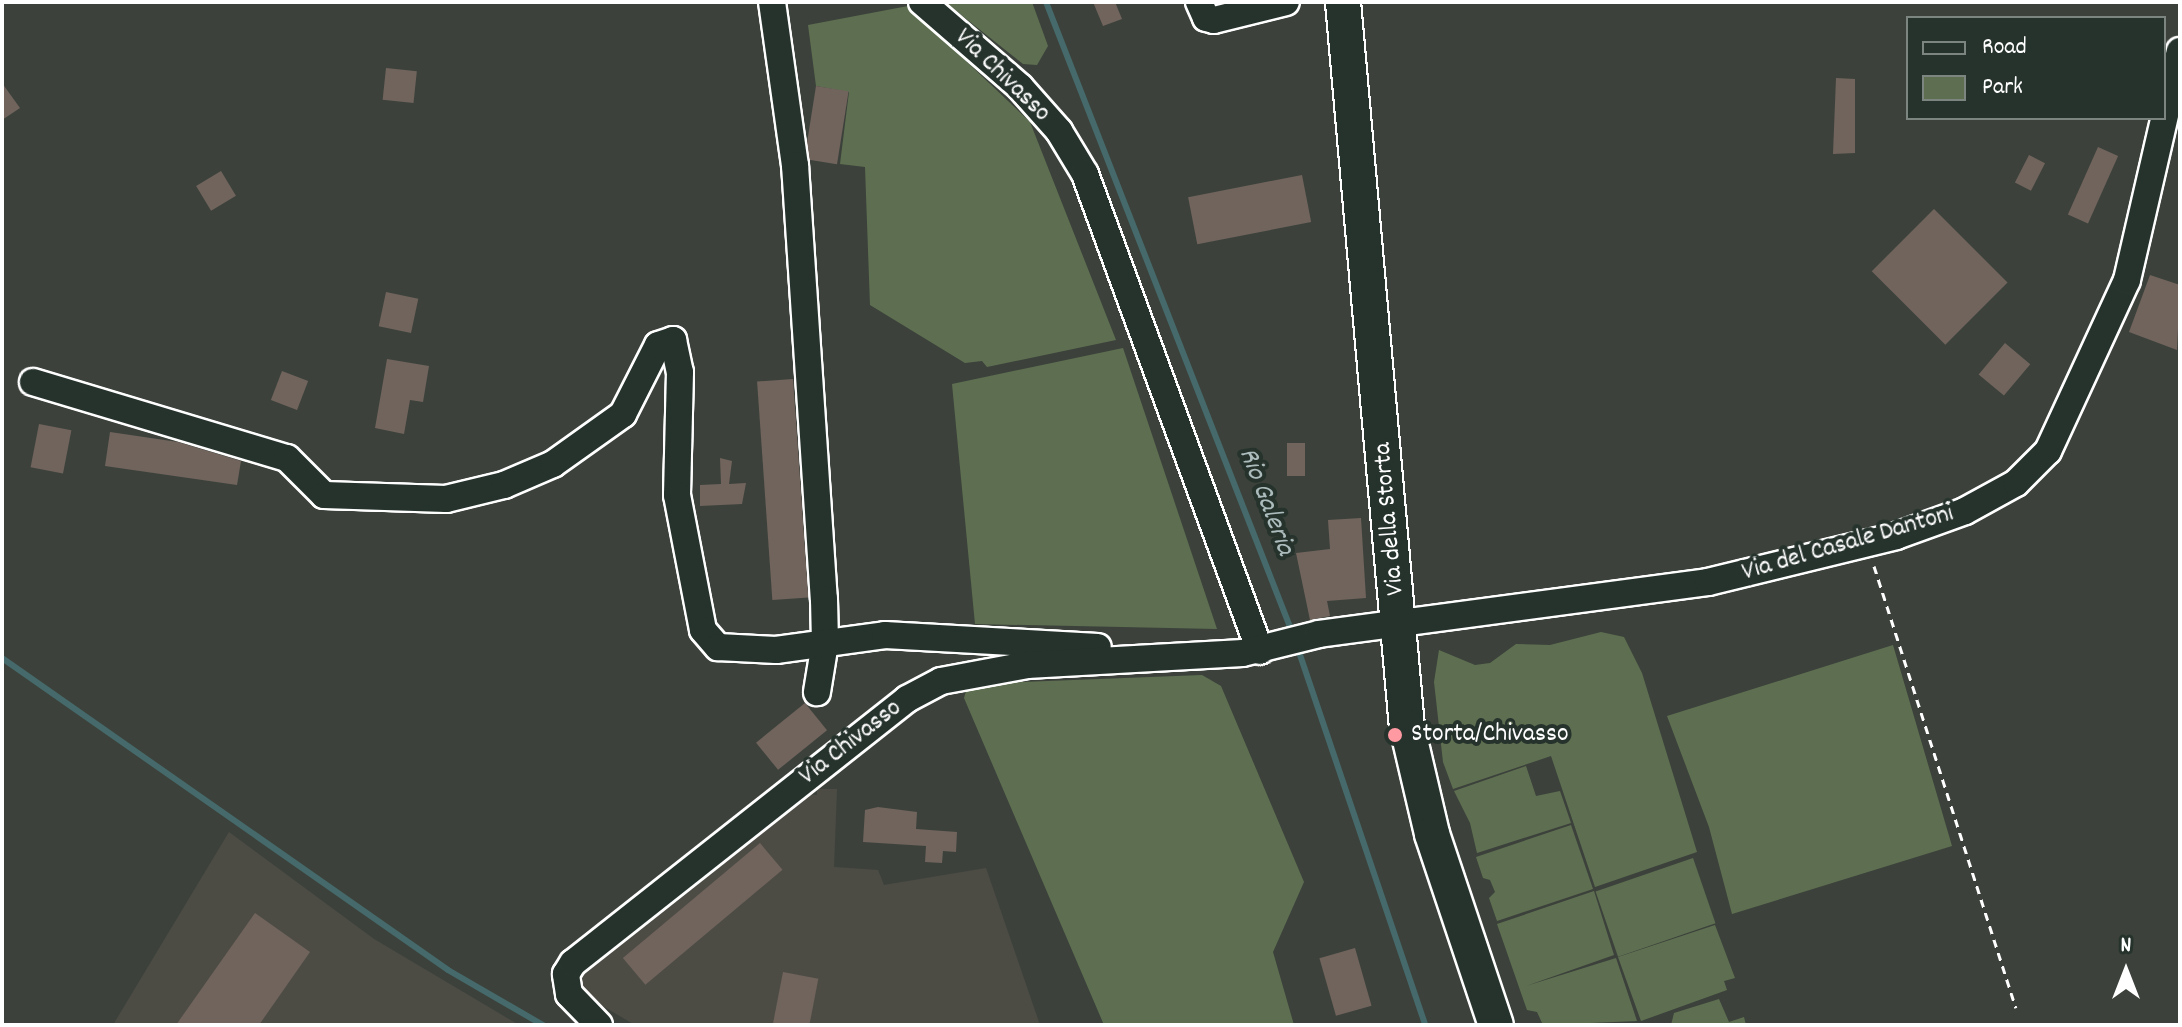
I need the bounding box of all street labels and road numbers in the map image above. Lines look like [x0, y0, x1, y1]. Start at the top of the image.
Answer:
street label: Via Chivasso [947, 23, 1057, 129]
street label: Via della Storta [1368, 441, 1412, 597]
street label: Via del Casale Dantoni [1739, 499, 1957, 589]
street label: Via Chivasso [794, 693, 908, 793]

